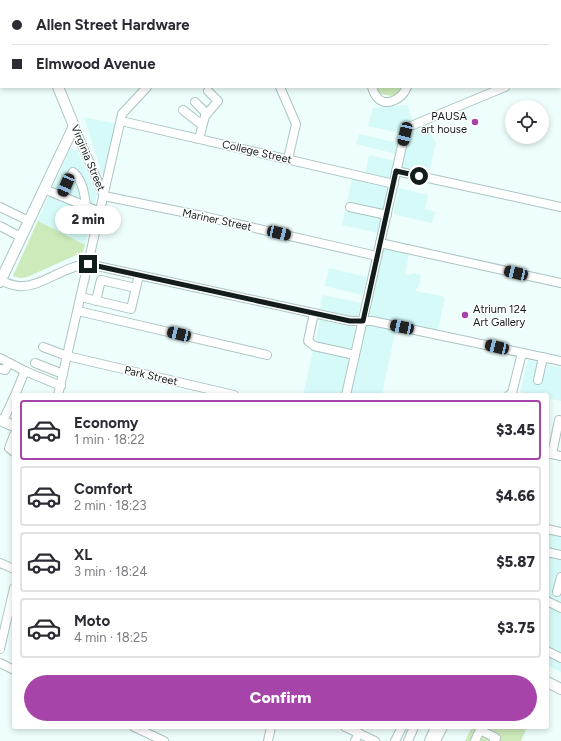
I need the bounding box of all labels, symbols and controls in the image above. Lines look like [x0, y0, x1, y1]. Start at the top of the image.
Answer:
text: Allen Street Hardware [36, 16, 190, 34]
text: Elmwood Avenue [36, 55, 155, 73]
map controls [505, 100, 549, 144]
button: locate [505, 100, 549, 144]
place label: PAUSA art house [421, 110, 468, 136]
marker: PAUSA art house [470, 117, 480, 127]
car [396, 121, 414, 147]
street label: Virginia Street [68, 123, 108, 193]
street label: College Street [221, 138, 293, 166]
route start [410, 167, 428, 185]
car [56, 172, 76, 198]
callout: 2 min [55, 206, 121, 234]
street label: Mariner Street [181, 206, 253, 234]
text: 2 min [71, 212, 105, 227]
car [266, 224, 292, 242]
route end [79, 255, 97, 273]
car [503, 264, 529, 282]
place label: Atrium 124 Art Gallery [473, 303, 527, 329]
marker: Atrium 124 Art Gallery [460, 310, 470, 320]
car [389, 319, 415, 335]
car [166, 325, 192, 343]
car [484, 338, 510, 356]
street label: Park Street [123, 364, 179, 388]
icon: car [26, 412, 62, 448]
text: Economy [74, 414, 139, 432]
text: $3.45 [496, 421, 535, 439]
text: 1 min · 18:22 [74, 432, 145, 447]
icon: car [26, 478, 62, 514]
text: Comfort [74, 480, 133, 498]
text: $4.66 [496, 487, 535, 505]
text: 2 min · 18:23 [74, 498, 147, 513]
icon: car [26, 544, 62, 580]
text: XL [74, 546, 92, 564]
text: $5.87 [496, 553, 535, 571]
text: 3 min · 18:24 [74, 564, 147, 579]
icon: car [26, 610, 62, 646]
text: Moto [74, 612, 110, 630]
text: $3.75 [497, 619, 535, 637]
text: 4 min · 18:25 [74, 630, 148, 645]
button: Confirm [24, 675, 537, 721]

